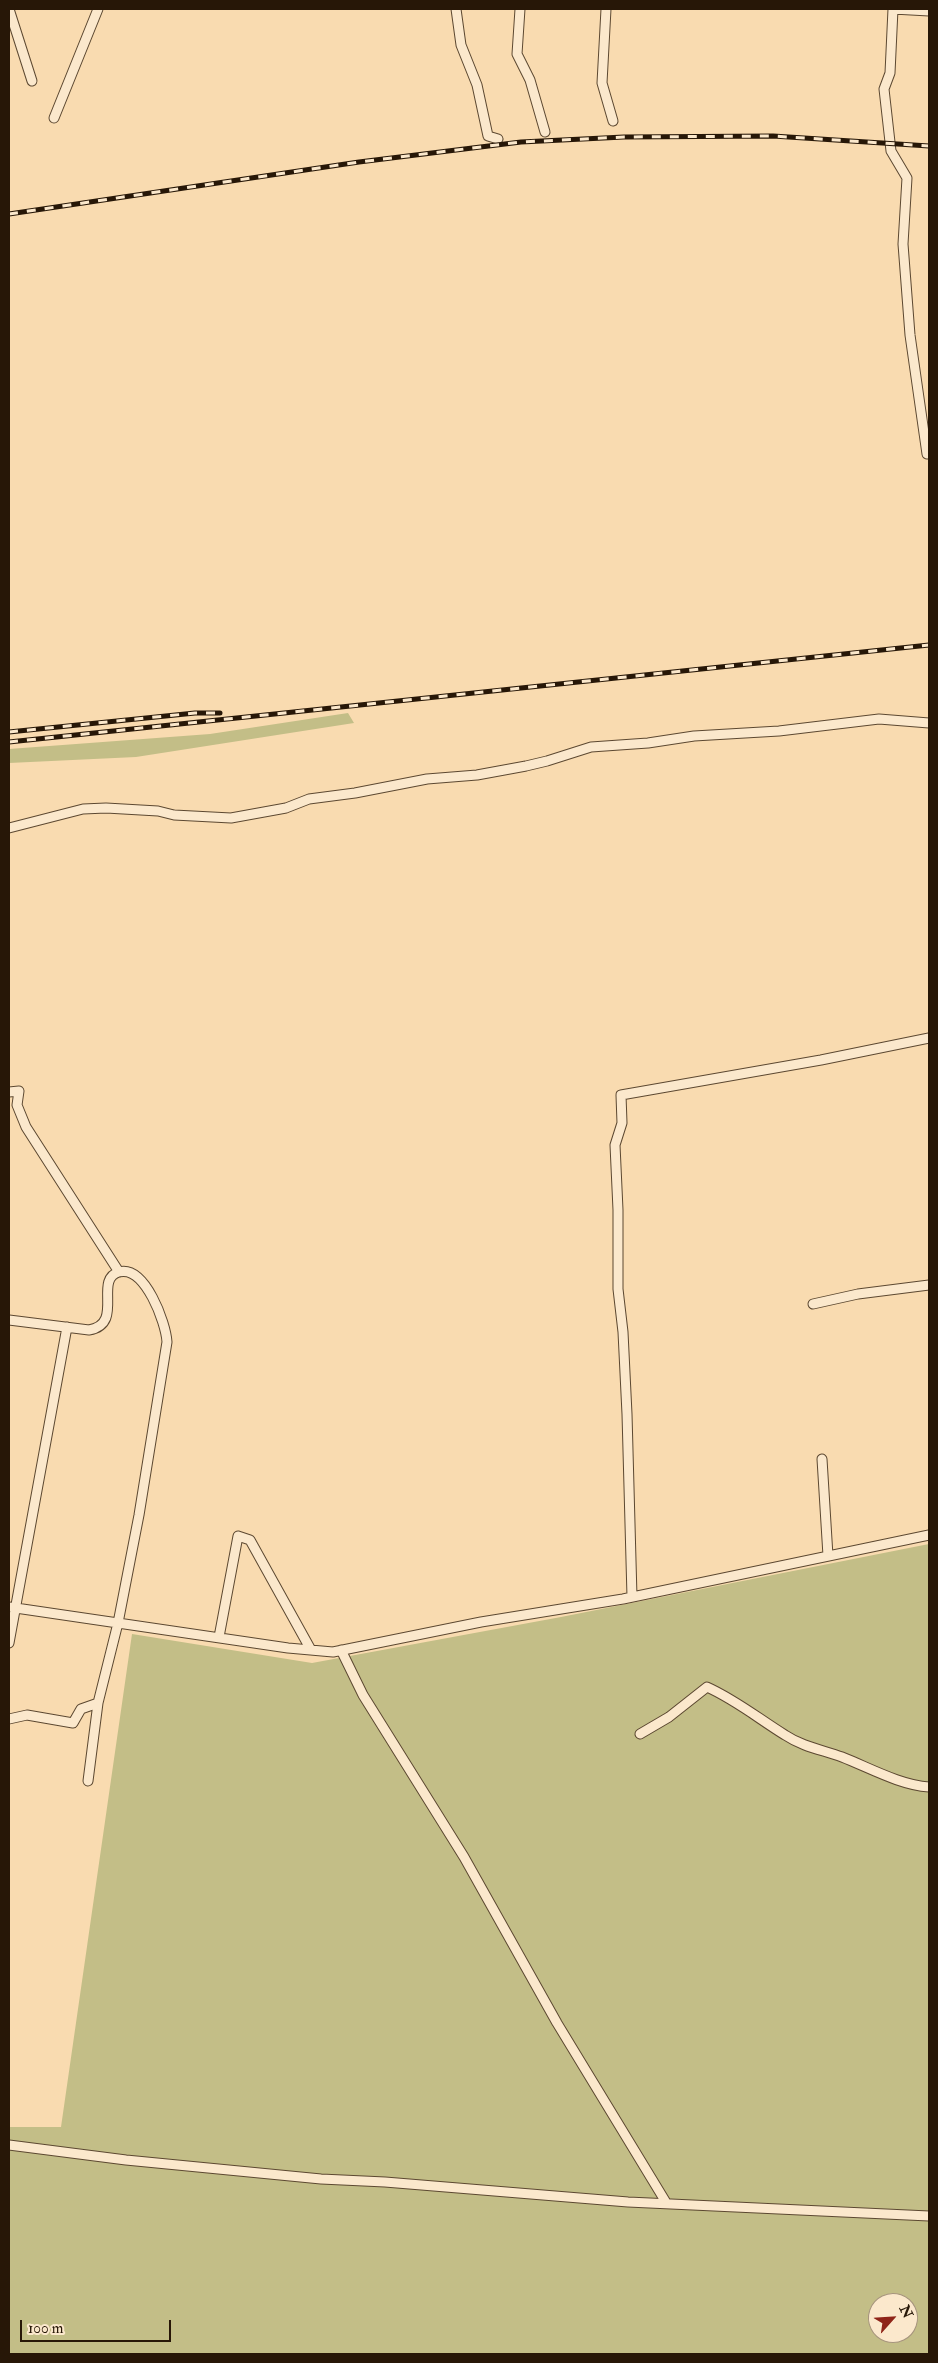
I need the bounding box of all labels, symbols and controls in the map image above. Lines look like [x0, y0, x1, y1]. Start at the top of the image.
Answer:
north arrow [868, 2293, 918, 2343]
text: N [896, 2302, 916, 2321]
scale bar [22, 2310, 174, 2342]
text: 100 m [28, 2319, 63, 2338]

